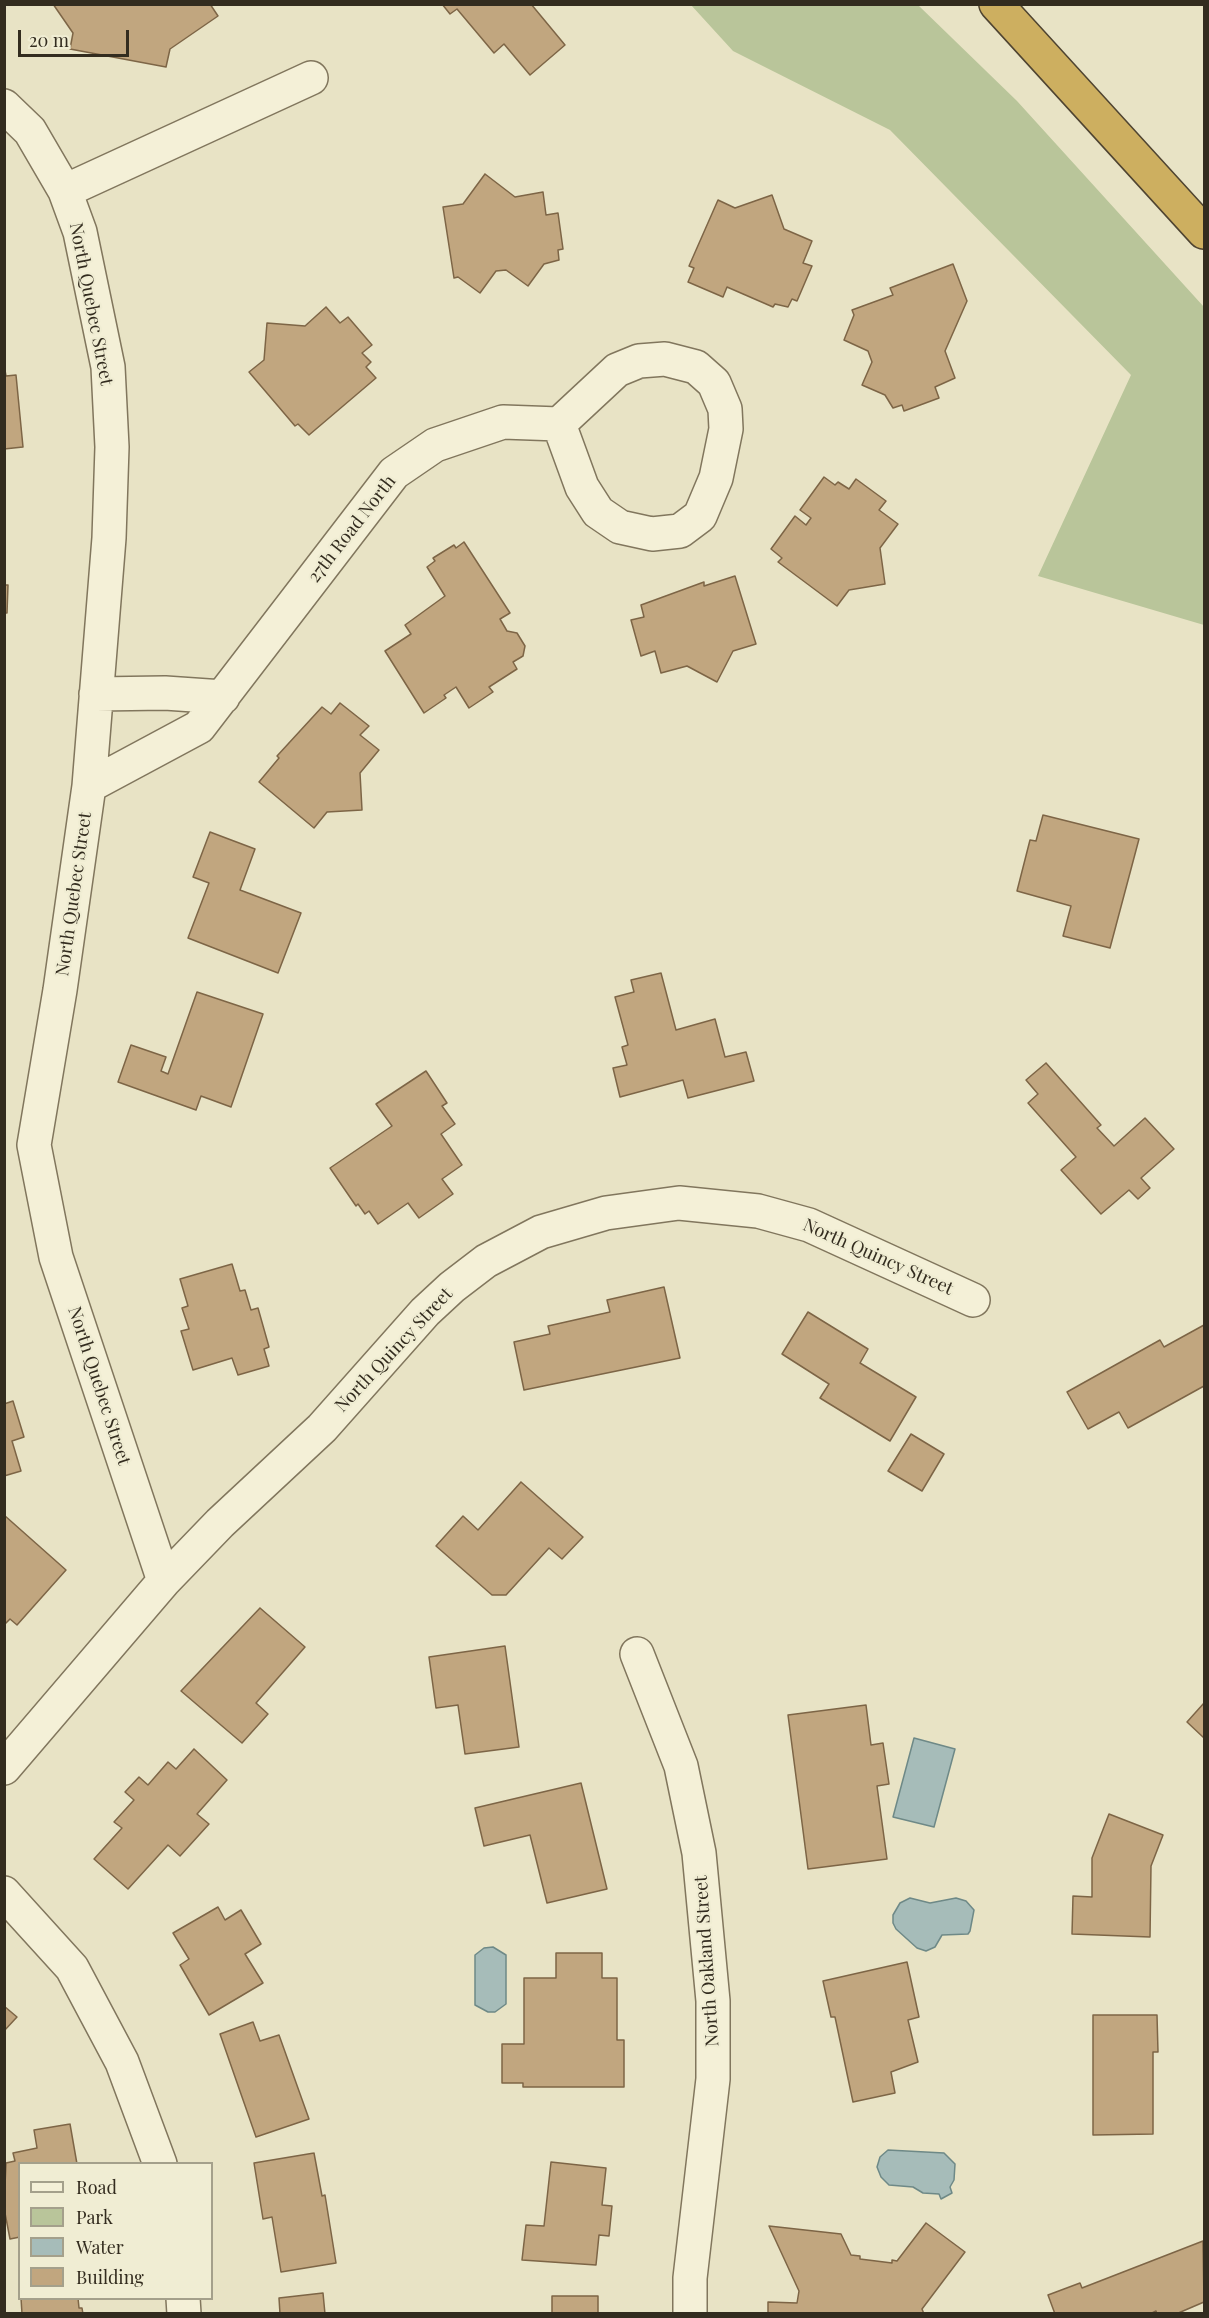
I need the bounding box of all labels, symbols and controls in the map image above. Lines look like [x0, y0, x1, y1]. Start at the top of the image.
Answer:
scale bar [21, 18, 132, 56]
text: 20 m [29, 28, 69, 52]
street label: North Quebec Street [65, 221, 117, 387]
street label: 27th Road North [303, 471, 401, 587]
street label: North Quebec Street [52, 811, 96, 977]
street label: North Quincy Street [800, 1214, 956, 1300]
street label: North Quincy Street [331, 1283, 457, 1417]
street label: North Quebec Street [63, 1304, 135, 1468]
street label: North Oakland Street [690, 1875, 724, 2047]
legend [18, 2162, 213, 2300]
text: Road [76, 2175, 117, 2199]
text: Park [76, 2205, 113, 2229]
text: Water [76, 2235, 124, 2259]
text: Building [76, 2265, 144, 2289]

